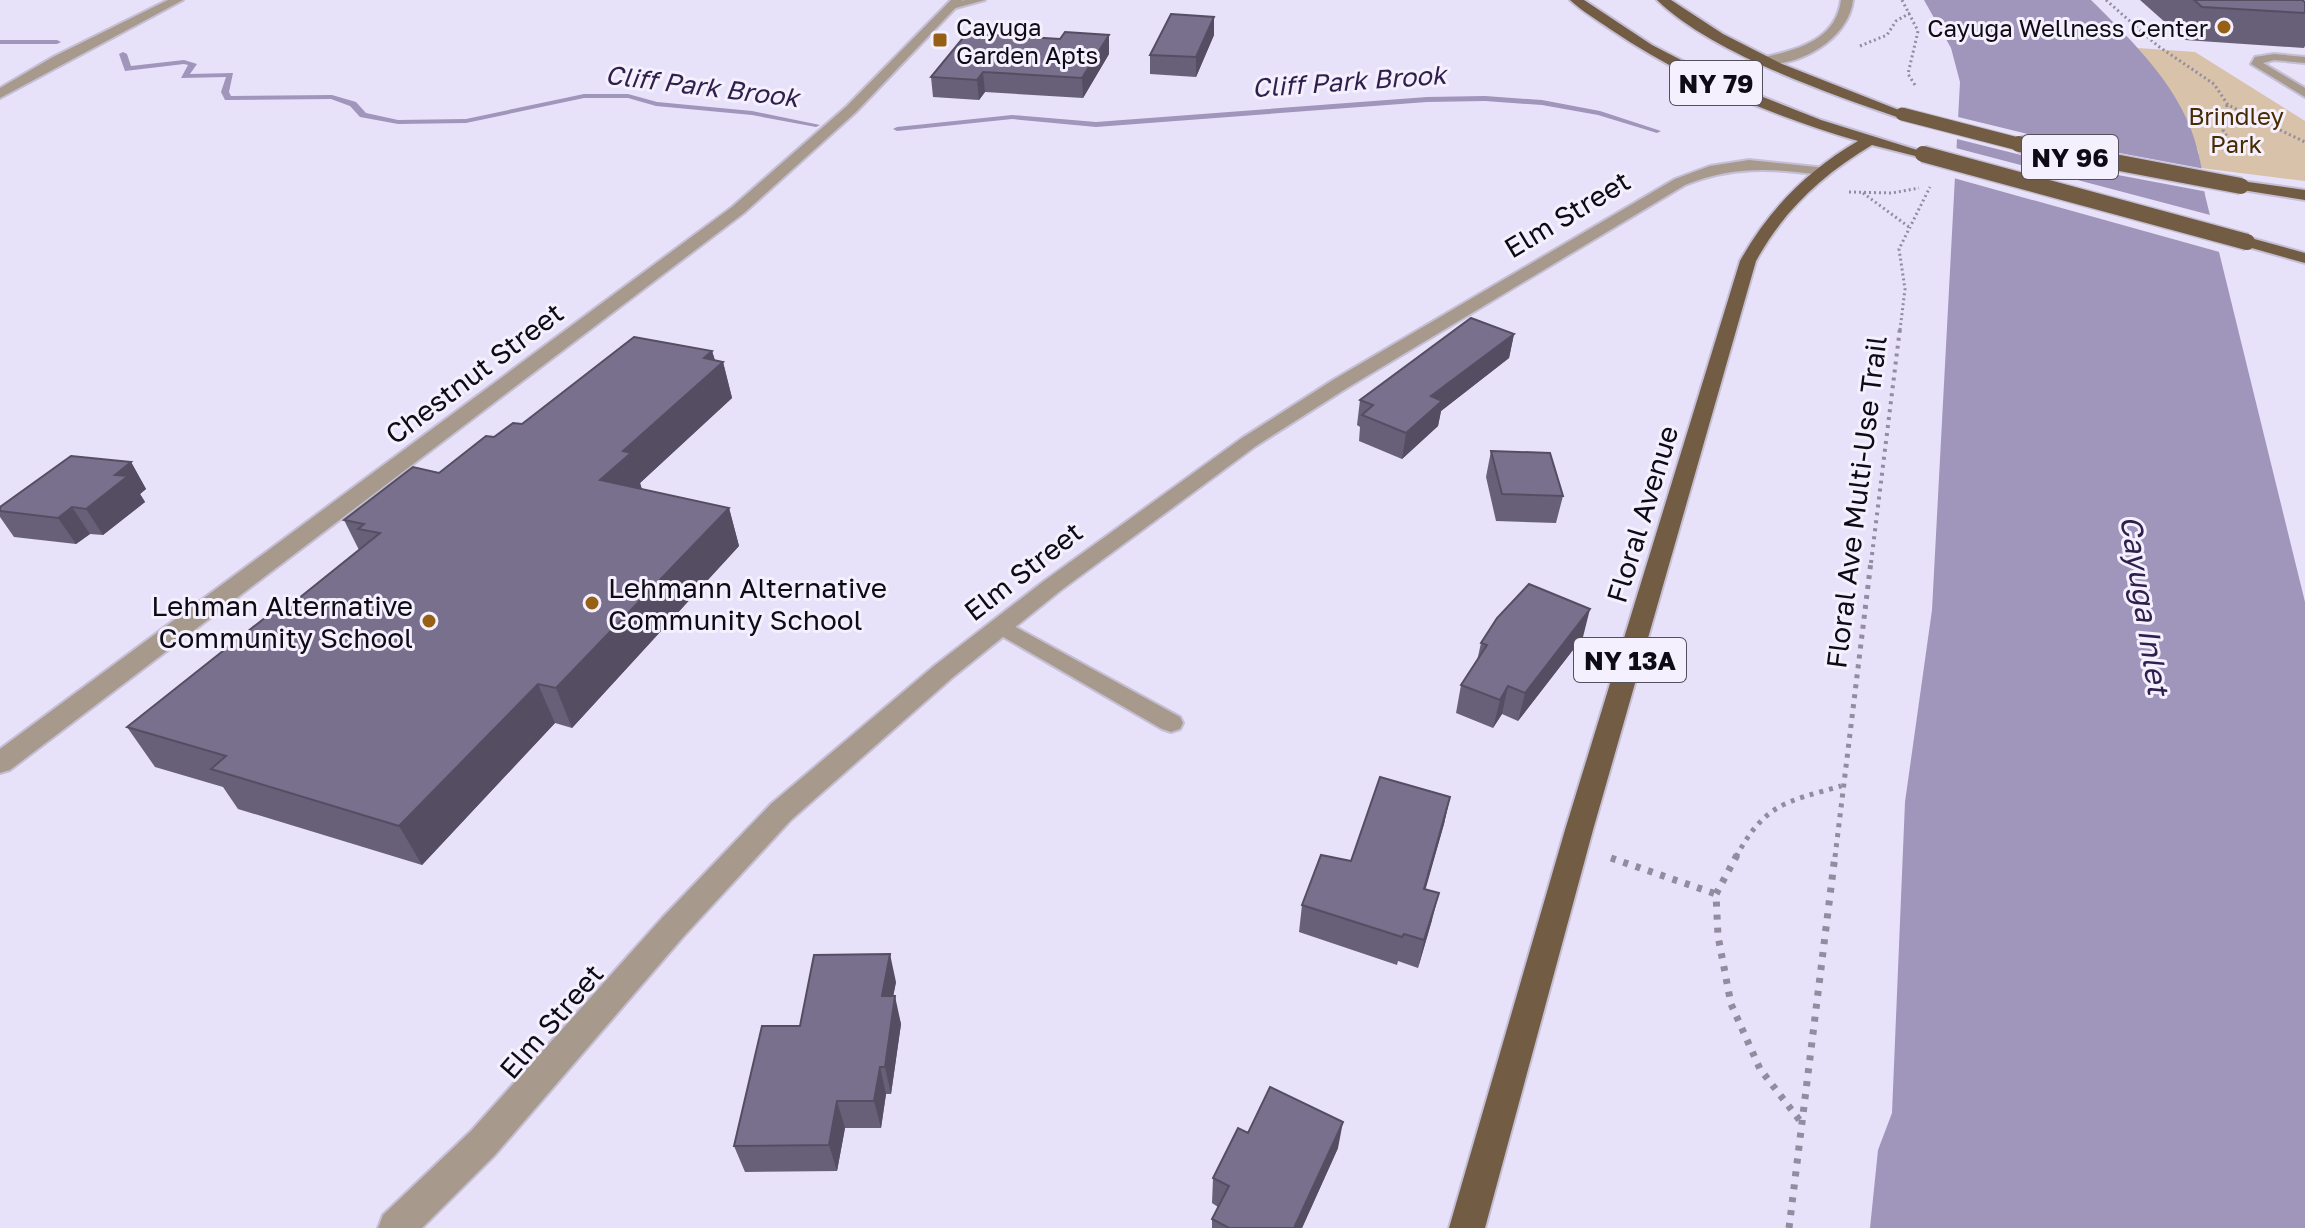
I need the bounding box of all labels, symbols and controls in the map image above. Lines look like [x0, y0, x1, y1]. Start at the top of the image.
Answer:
place label: Cayuga Garden Apts [956, 12, 1098, 69]
place label: Cayuga Wellness Center [1927, 13, 2208, 42]
marker: Cayuga Wellness Center [2215, 18, 2233, 36]
marker: Cayuga Garden Apts [931, 31, 949, 49]
water label: Cliff Park Brook [603, 59, 803, 114]
water label: Cliff Park Brook [1251, 59, 1449, 103]
road number: NY 79 [1670, 61, 1762, 105]
park label: Brindley Park [2188, 101, 2284, 158]
road number: NY 96 [2022, 135, 2118, 179]
street label: Elm Street [1498, 164, 1636, 264]
street label: Chestnut Street [379, 295, 569, 451]
street label: Floral Ave Multi-Use Trail [1819, 334, 1893, 670]
street label: Floral Avenue [1599, 421, 1685, 607]
water label: Cayuga Inlet [2113, 513, 2177, 700]
street label: Elm Street [957, 515, 1089, 627]
place label: Lehmann Alternative Community School [608, 571, 887, 636]
place label: Lehman Alternative Community School [151, 589, 413, 654]
marker: Lehmann Alternative Community School [583, 594, 601, 612]
marker: Lehman Alternative Community School [420, 612, 438, 630]
road number: NY 13A [1574, 638, 1686, 682]
street label: Elm Street [492, 957, 610, 1085]

